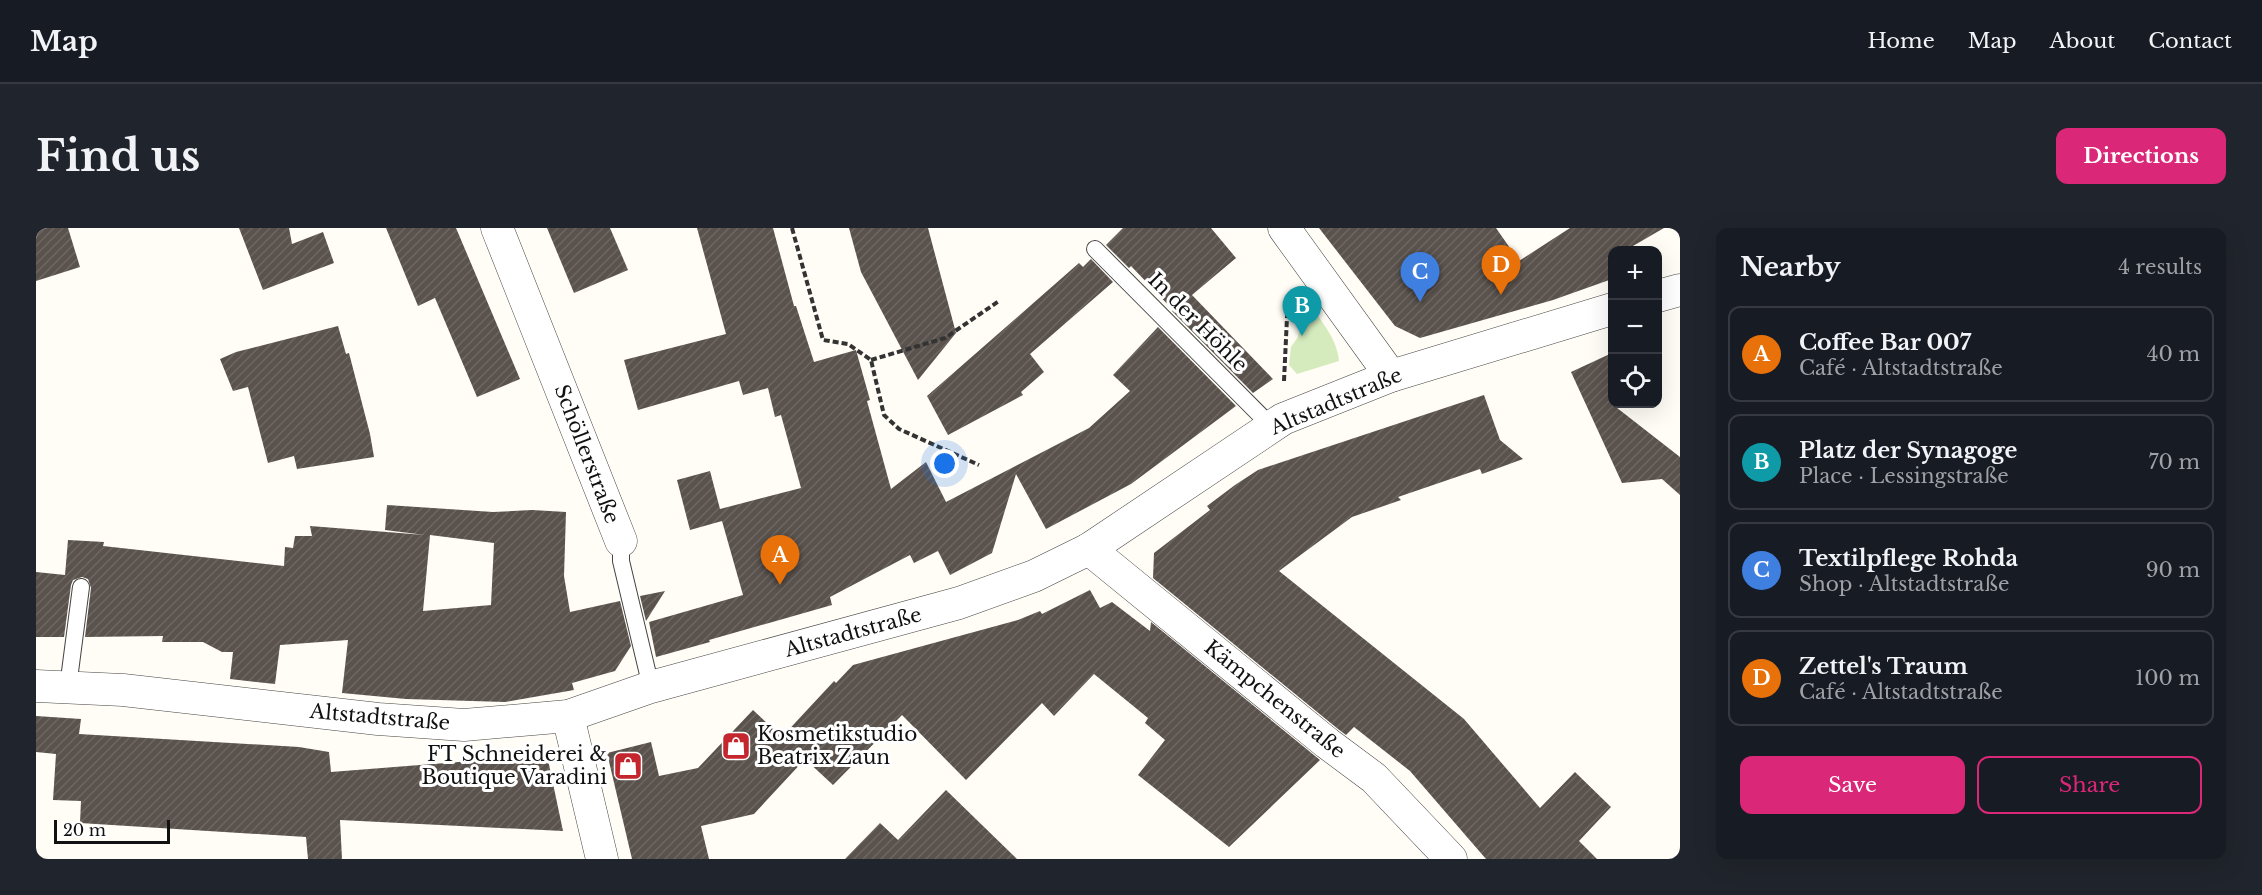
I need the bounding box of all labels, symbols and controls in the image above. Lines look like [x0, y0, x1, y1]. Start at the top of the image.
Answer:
text: Map [30, 24, 98, 59]
text: Home [1868, 28, 1935, 54]
text: Map [1968, 28, 2016, 54]
text: About [2049, 28, 2115, 54]
text: Contact [2148, 28, 2232, 54]
button: Directions [2056, 128, 2226, 184]
text: Find us [36, 130, 200, 182]
pin: D [1482, 245, 1520, 295]
map controls [1608, 246, 1662, 408]
button: + [1608, 246, 1662, 300]
text: Nearby [1740, 251, 1841, 283]
pin: C [1400, 253, 1440, 302]
text: 4 results [2118, 255, 2202, 279]
street label: In der Höhle [1143, 267, 1253, 377]
pin: B [1282, 286, 1322, 336]
button: − [1608, 300, 1662, 354]
text: Coffee Bar 007 [1799, 329, 1971, 356]
text: A [1753, 342, 1770, 366]
text: 40 m [2147, 342, 2200, 366]
button: locate [1608, 354, 1662, 408]
text: Café · Altstadtstraße [1799, 356, 2003, 380]
street label: Altstadtstraße [1266, 362, 1405, 440]
street label: Schöllerstraße [549, 381, 625, 527]
text: Platz der Synagoge [1799, 437, 2017, 464]
your location [930, 449, 959, 478]
text: B [1754, 450, 1769, 474]
text: 70 m [2148, 450, 2200, 474]
text: Place · Lessingstraße [1799, 464, 2009, 488]
pin: A [760, 536, 800, 585]
text: Textilpflege Rohda [1799, 545, 2018, 572]
text: C [1753, 558, 1770, 582]
text: 90 m [2146, 558, 2200, 582]
text: Shop · Altstadtstraße [1799, 572, 2009, 596]
street label: Altstadtstraße [781, 602, 924, 662]
street label: Kämpchenstraße [1200, 635, 1350, 763]
text: Zettel's Traum [1799, 653, 1968, 680]
text: D [1752, 666, 1771, 690]
text: 100 m [2135, 666, 2200, 690]
text: Café · Altstadtstraße [1799, 680, 2003, 704]
street label: Altstadtstraße [308, 699, 451, 735]
place label: Kosmetikstudio Beatrix Zaun [757, 722, 917, 769]
shop icon: Kosmetikstudio Beatrix Zaun [720, 730, 752, 762]
place label: FT Schneiderei & Boutique Varadini [422, 742, 607, 789]
shop icon: FT Schneiderei & Boutique Varadini [612, 750, 644, 782]
button: Save [1740, 756, 1965, 814]
button: Share [1977, 756, 2202, 814]
scale bar [54, 817, 170, 844]
text: 20 m [63, 820, 106, 840]

